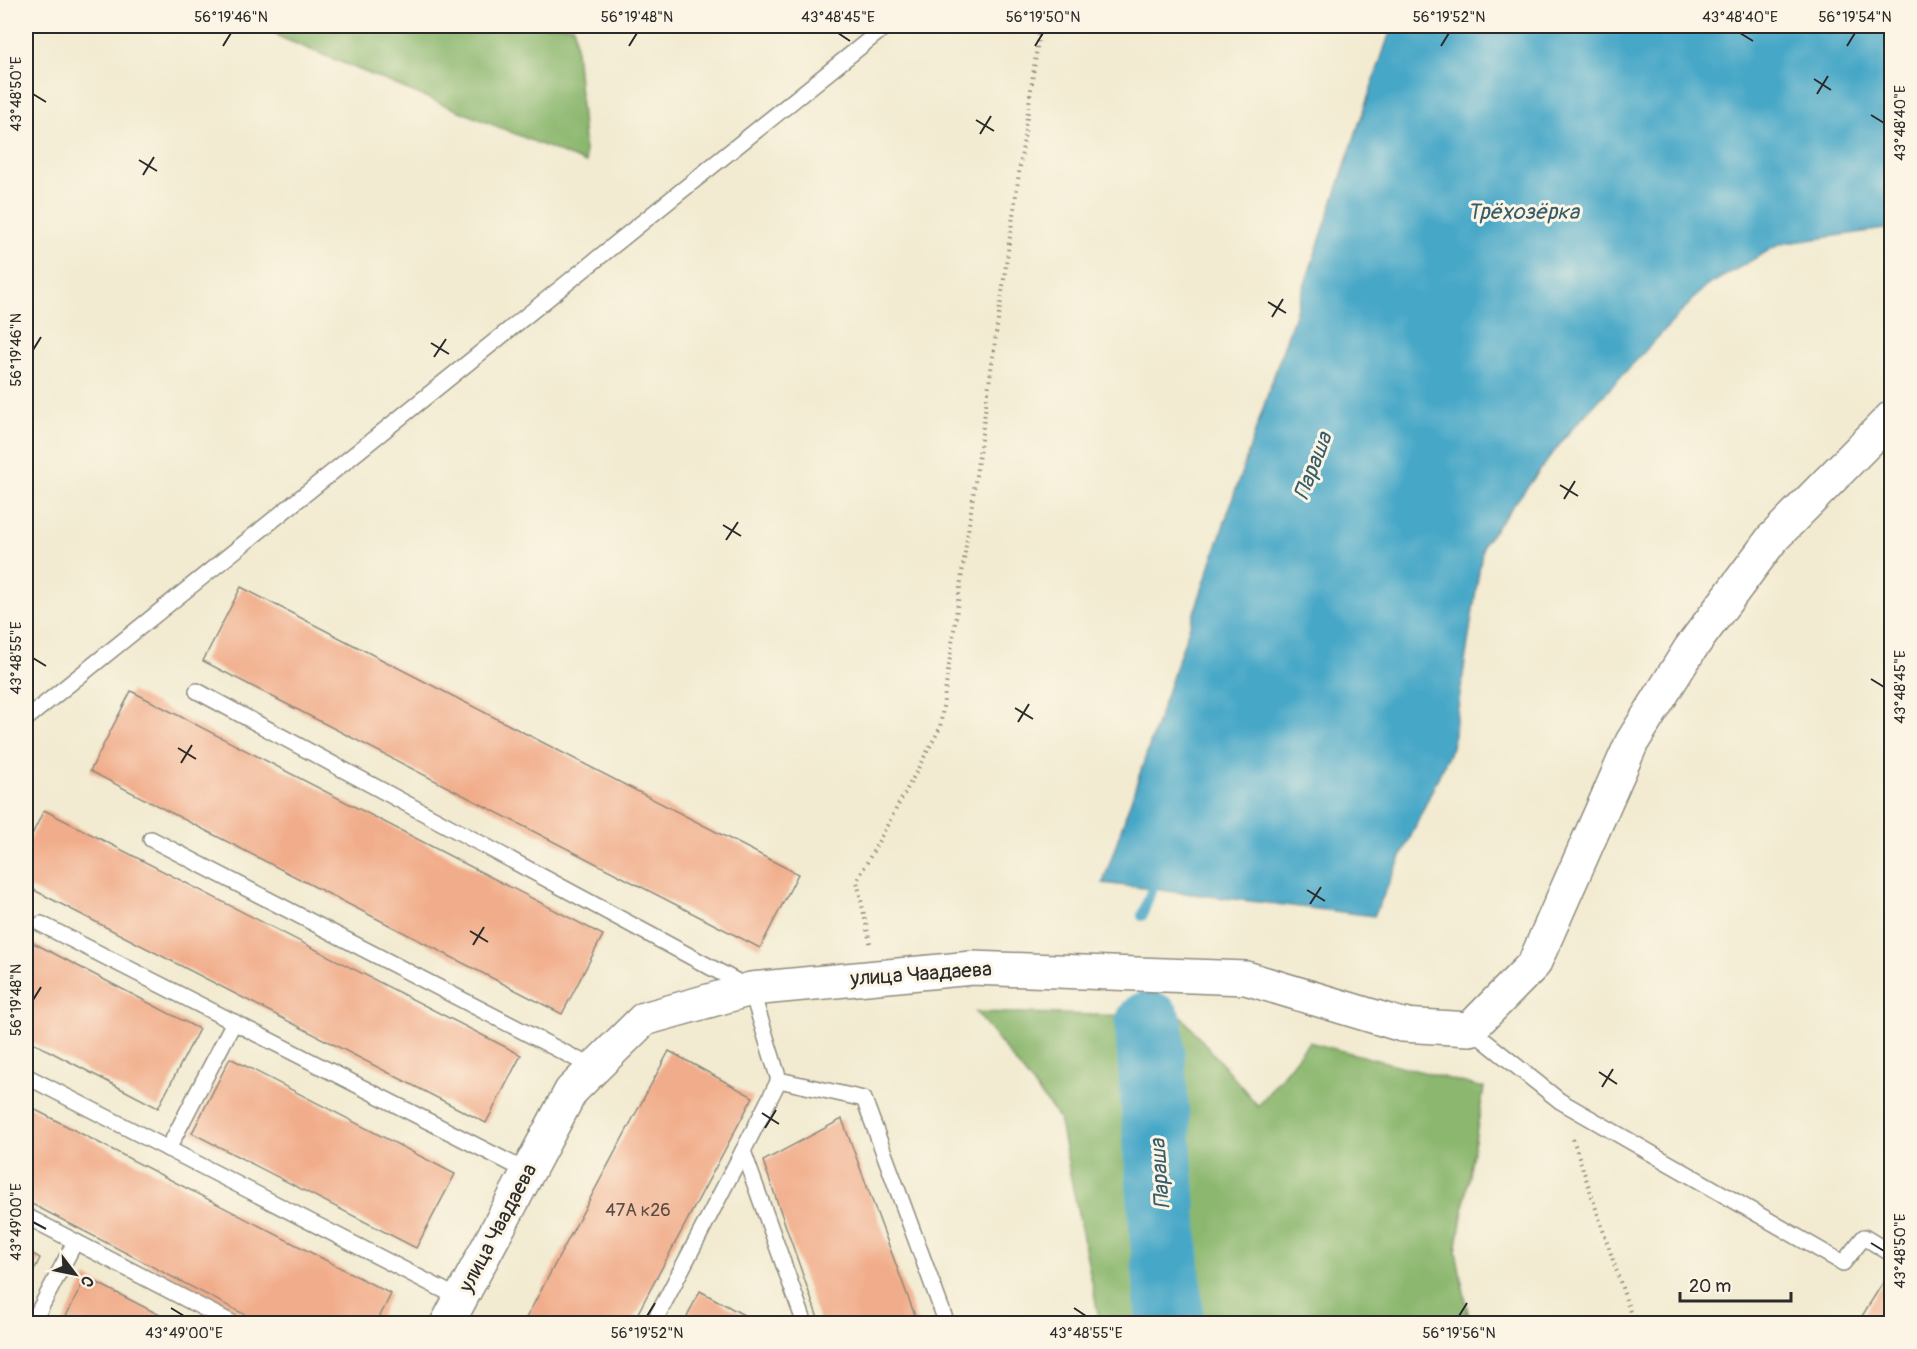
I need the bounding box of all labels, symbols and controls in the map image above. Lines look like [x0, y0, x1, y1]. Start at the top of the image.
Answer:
text: 56°19'46"N [194, 8, 268, 27]
text: 56°19'48"N [601, 8, 673, 27]
text: 43°48'45"E [801, 8, 875, 27]
text: 56°19'50"N [1006, 8, 1080, 27]
text: 56°19'52"N [1413, 8, 1485, 27]
text: 43°48'40"E [1702, 8, 1778, 27]
text: 56°19'54"N [1818, 8, 1892, 27]
text: 43°48'50"E [7, 56, 26, 132]
text: 43°48'40"E [1891, 85, 1910, 161]
water label: Трёхозёрка [1467, 198, 1581, 226]
text: 56°19'46"N [7, 313, 26, 387]
water label: Параша [1287, 427, 1339, 504]
text: 43°48'55"E [7, 621, 26, 695]
text: 43°48'45"E [1891, 650, 1910, 724]
street label: улица Чаадаева [848, 956, 993, 992]
text: 56°19'48"N [7, 964, 26, 1036]
water label: Параша [1143, 1136, 1176, 1210]
street label: улица Чаадаева [452, 1159, 543, 1298]
text: 43°49'00"E [7, 1183, 26, 1261]
house number: 47А к26 [605, 1199, 671, 1222]
text: 43°48'50"E [1891, 1213, 1910, 1289]
north arrow [45, 1244, 105, 1304]
scale bar [1680, 1265, 1791, 1303]
text: С [76, 1272, 98, 1291]
text: 20 m [1689, 1275, 1731, 1298]
text: 43°49'00"E [145, 1324, 223, 1343]
text: 56°19'52"N [611, 1324, 683, 1343]
text: 43°48'55"E [1049, 1324, 1123, 1343]
text: 56°19'56"N [1422, 1324, 1496, 1343]

